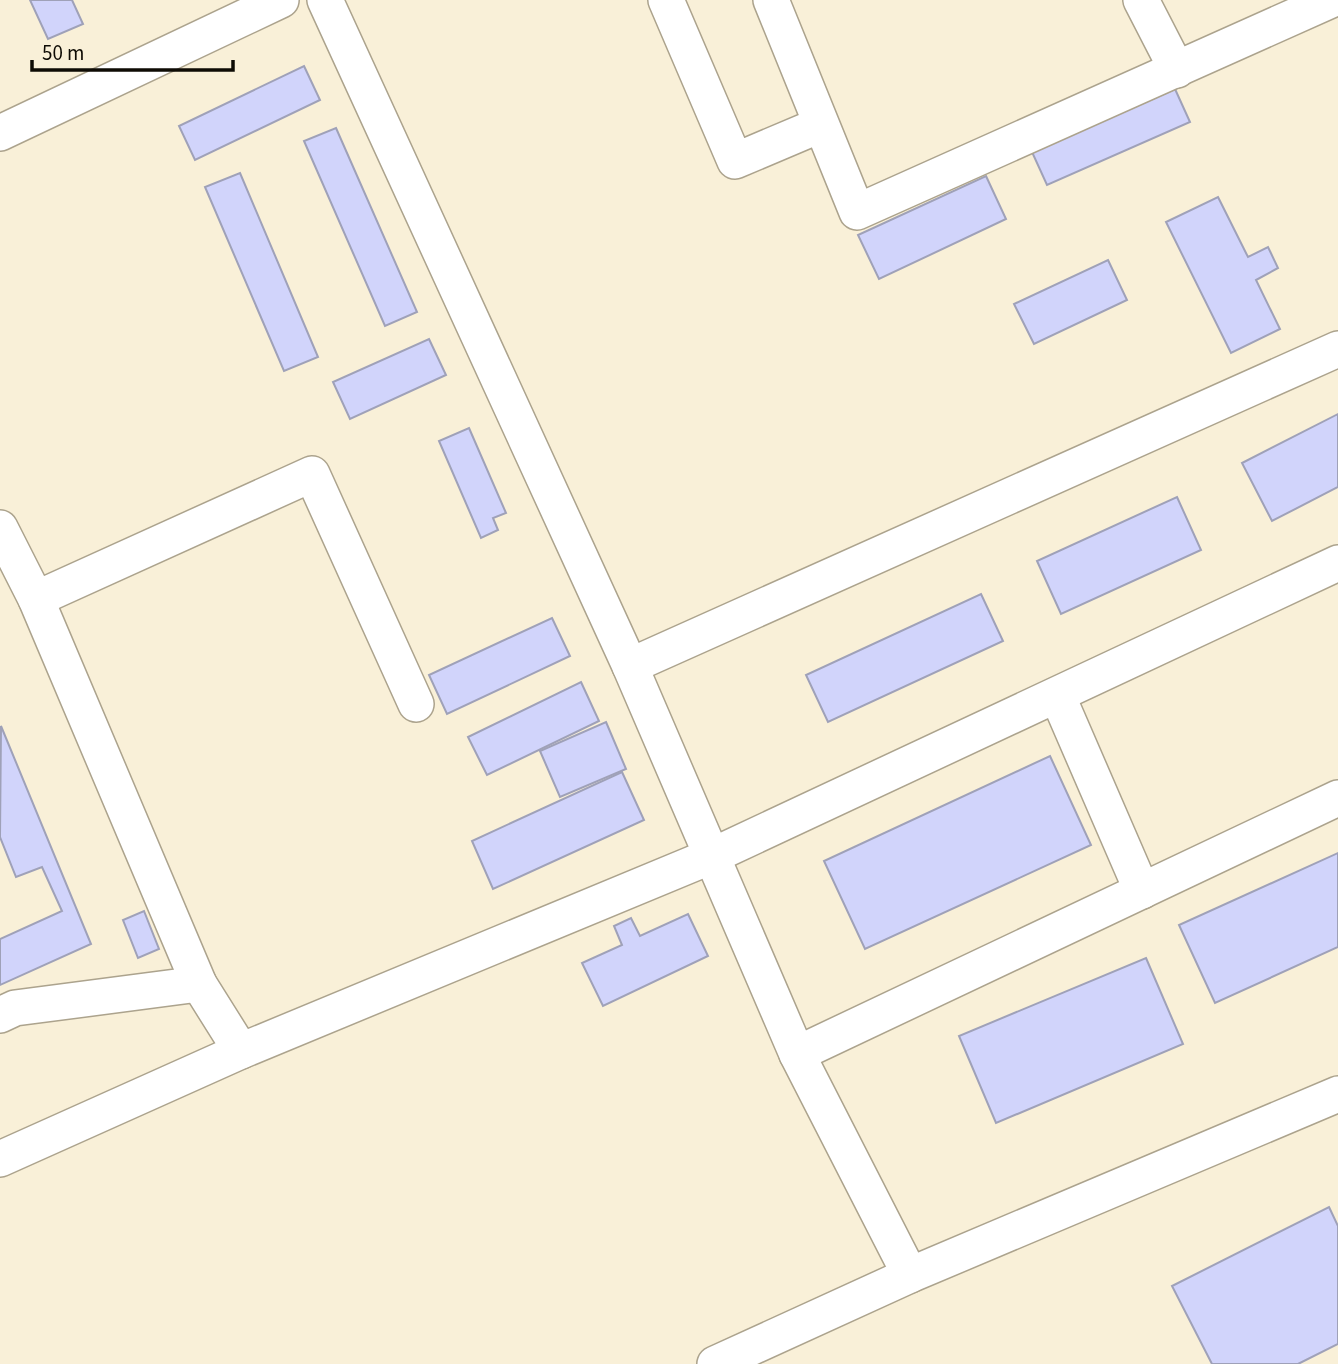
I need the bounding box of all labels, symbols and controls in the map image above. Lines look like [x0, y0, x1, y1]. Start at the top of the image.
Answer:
scale bar [32, 28, 233, 72]
text: 50 m [42, 38, 84, 68]

